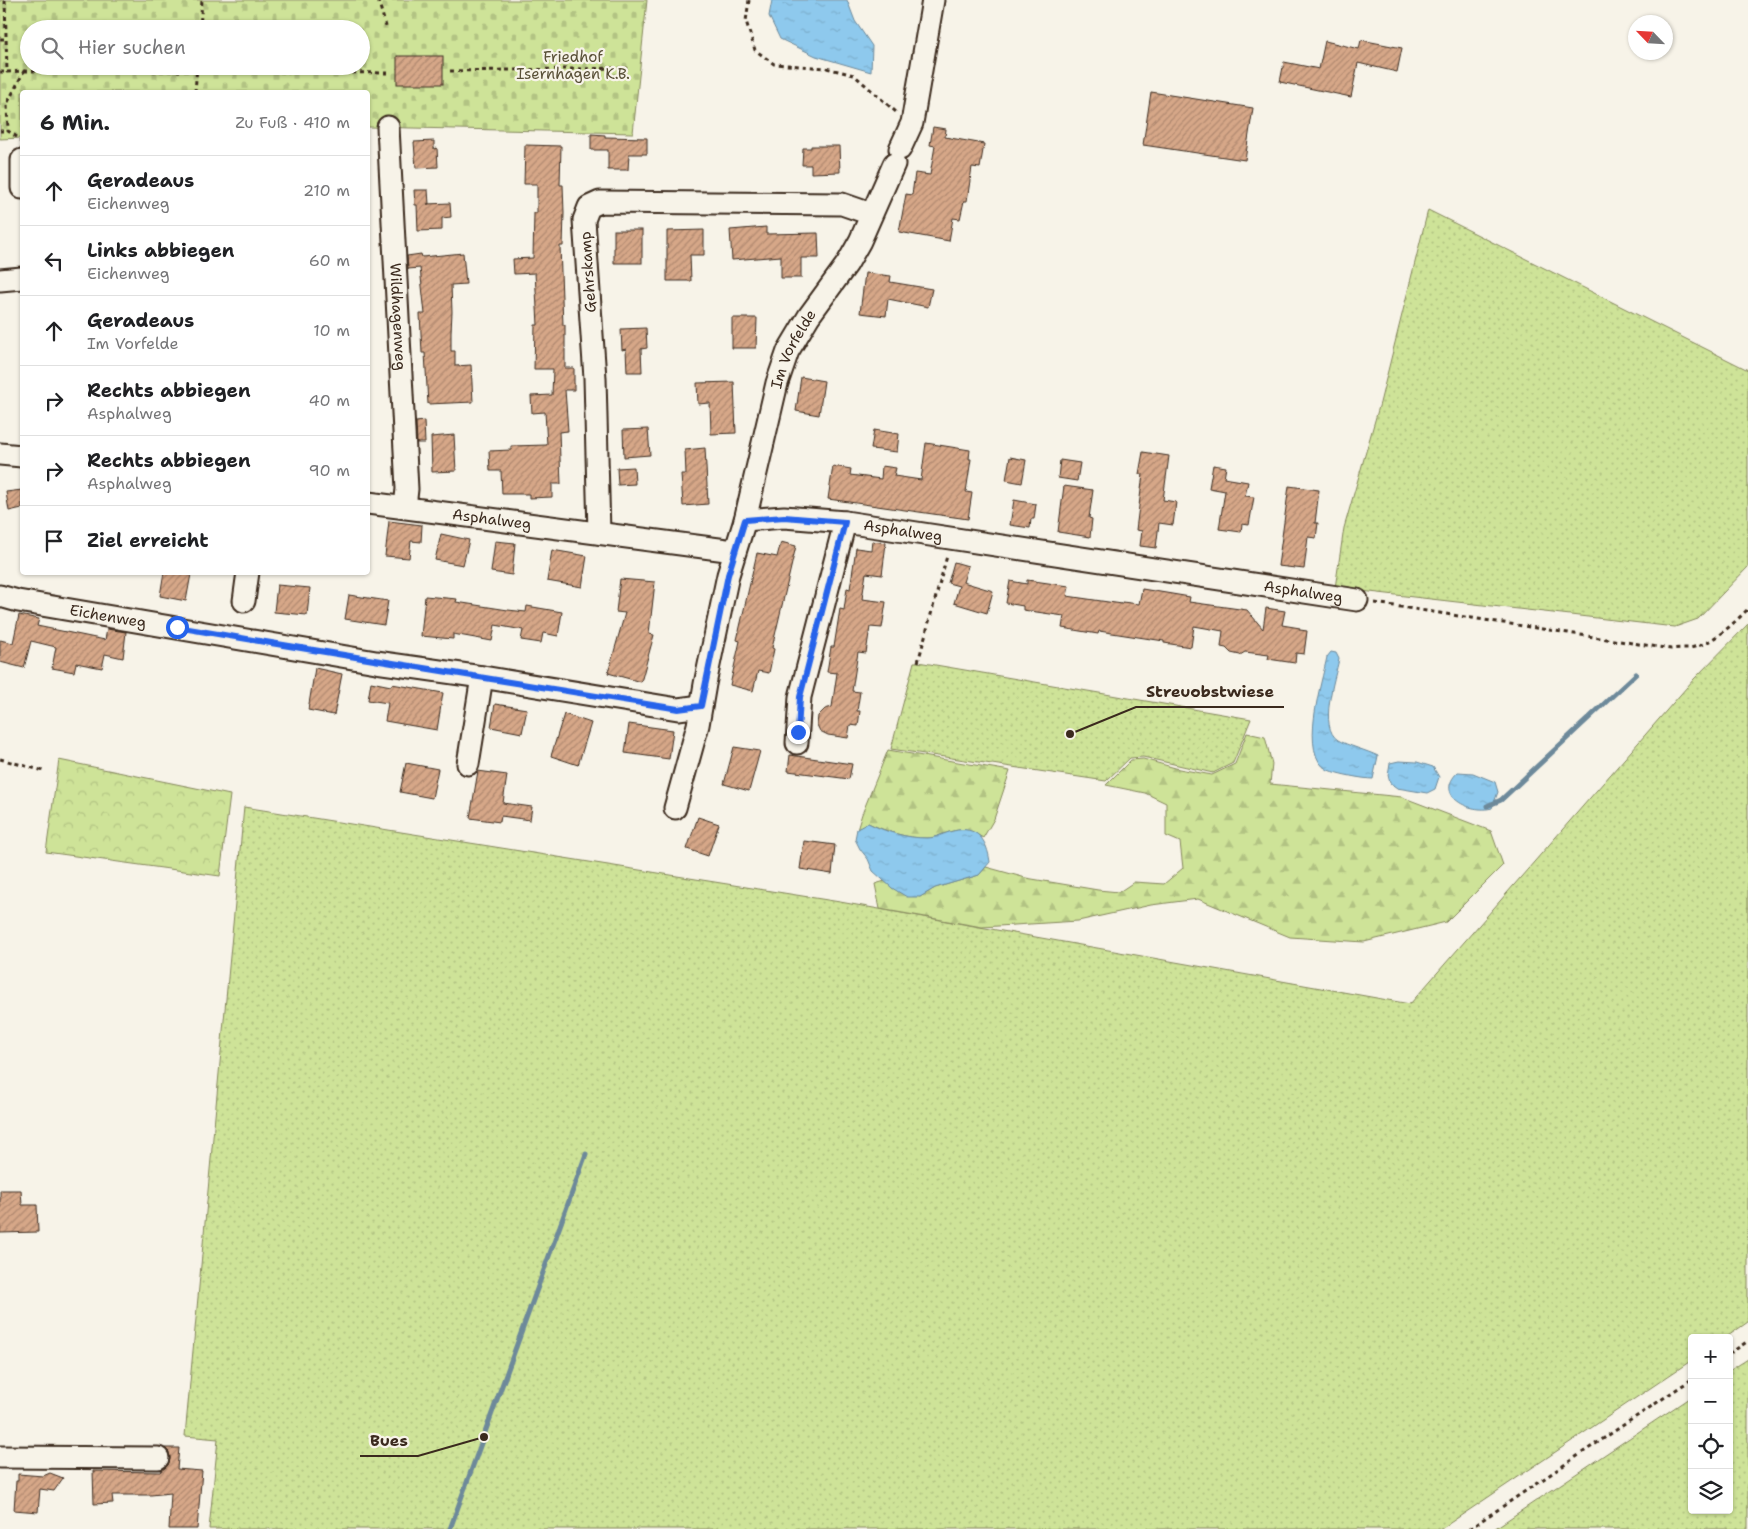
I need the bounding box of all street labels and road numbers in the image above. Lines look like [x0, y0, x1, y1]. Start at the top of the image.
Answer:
street label: Gehrskamp [575, 231, 601, 313]
street label: Wildhagenweg [385, 263, 411, 371]
street label: Im Vorfelde [766, 305, 821, 391]
street label: Asphalweg [451, 504, 533, 534]
street label: Asphalweg [862, 515, 944, 547]
street label: Asphalweg [1263, 576, 1344, 608]
street label: Eichenweg [68, 600, 148, 633]

